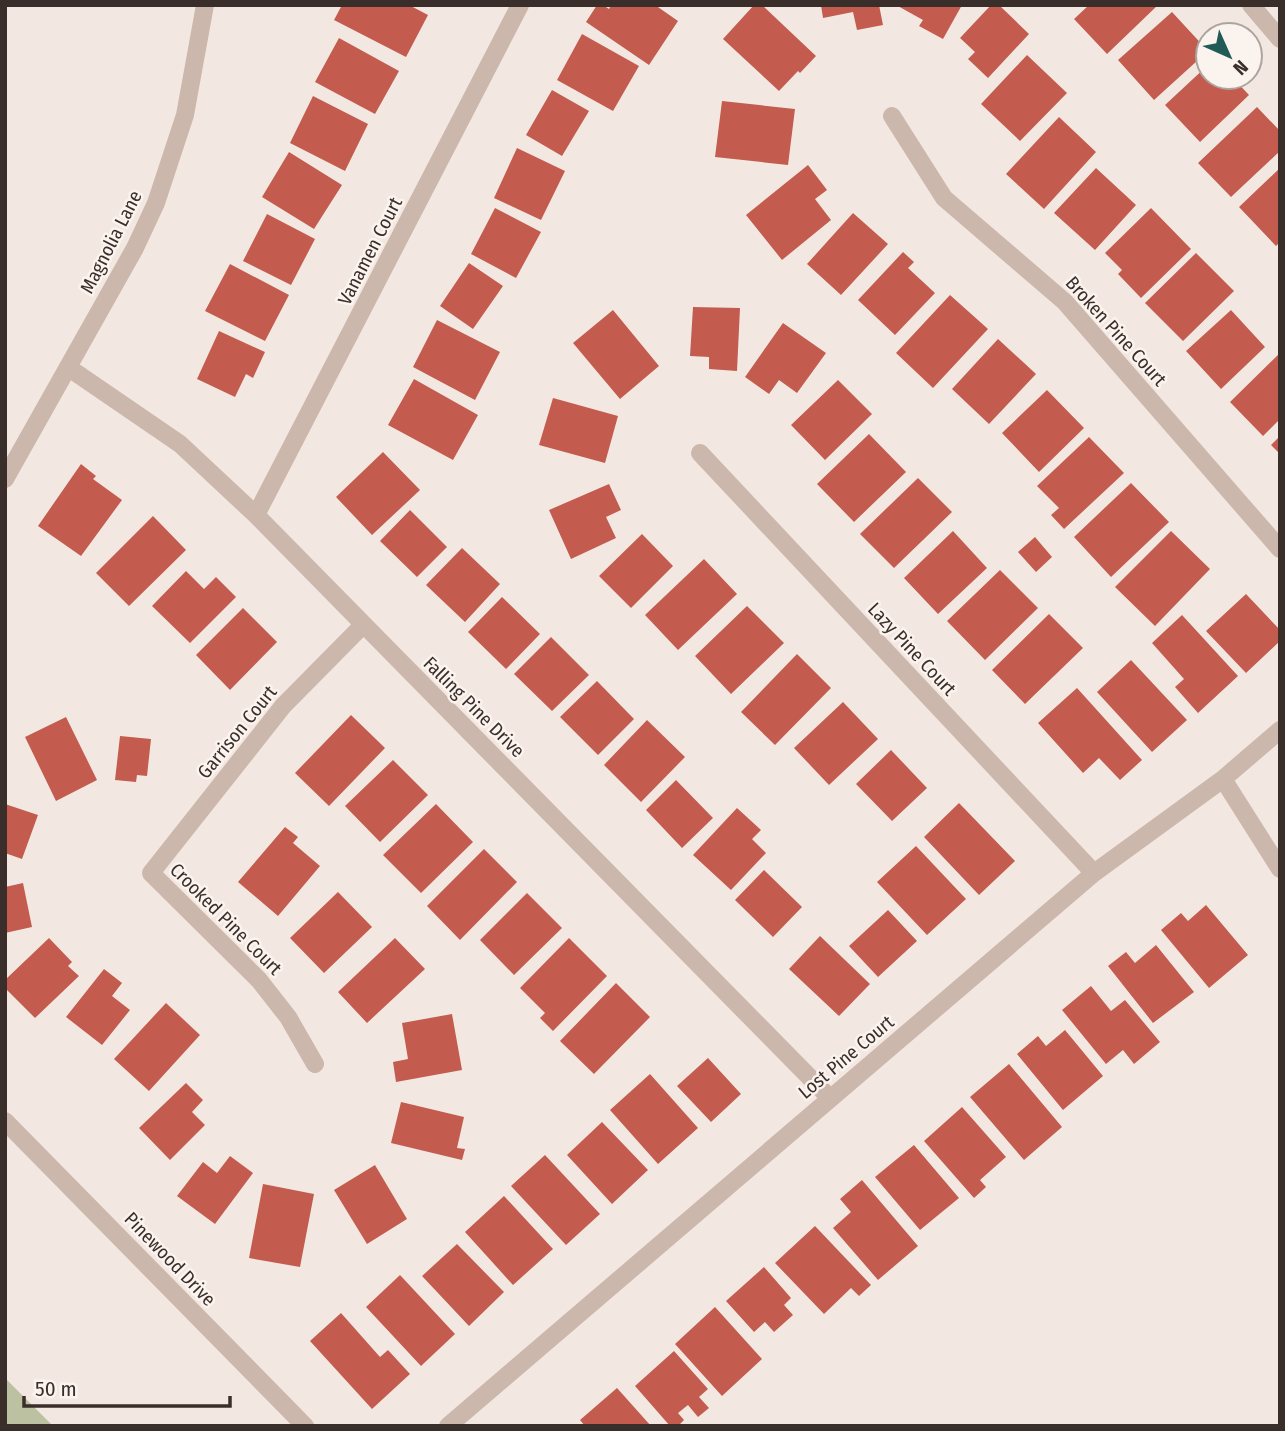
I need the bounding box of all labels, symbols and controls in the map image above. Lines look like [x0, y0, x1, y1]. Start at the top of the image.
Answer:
north arrow [1194, 21, 1264, 91]
text: N [1229, 56, 1253, 80]
street label: Magnolia Lane [75, 187, 147, 297]
street label: Vanamen Court [333, 192, 407, 309]
street label: Broken Pine Court [1061, 271, 1172, 391]
street label: Lazy Pine Court [863, 598, 961, 701]
street label: Falling Pine Drive [419, 652, 529, 762]
street label: Garrison Court [193, 680, 282, 783]
street label: Crooked Pine Court [165, 858, 287, 980]
street label: Lost Pine Court [794, 1010, 899, 1104]
street label: Pinewood Drive [120, 1207, 220, 1311]
scale bar [24, 1364, 231, 1408]
text: 50 m [35, 1376, 77, 1402]

